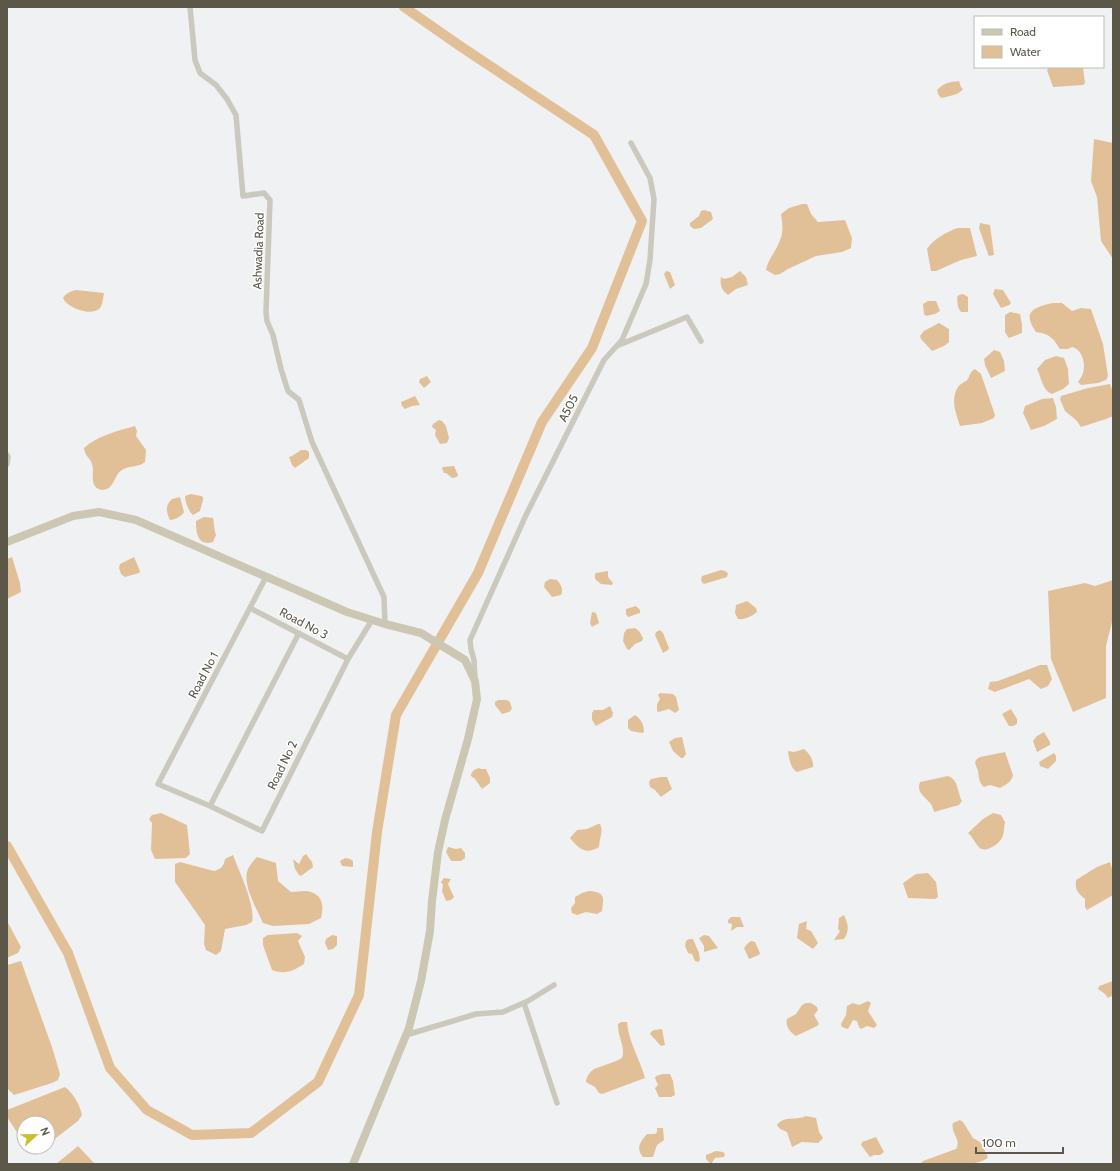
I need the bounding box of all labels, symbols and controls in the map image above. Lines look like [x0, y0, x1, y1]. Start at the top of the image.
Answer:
legend [974, 16, 1104, 68]
text: Road [1010, 24, 1036, 39]
text: Water [1010, 44, 1041, 59]
street label: Ashwadia Road [249, 212, 267, 290]
street label: A505 [555, 392, 581, 424]
street label: Road No 3 [277, 604, 331, 642]
street label: Road No 1 [185, 649, 221, 701]
street label: Road No 2 [264, 738, 300, 792]
north arrow [16, 1115, 56, 1155]
text: N [37, 1125, 53, 1137]
scale bar [976, 1129, 1063, 1155]
text: 100 m [982, 1135, 1016, 1150]

